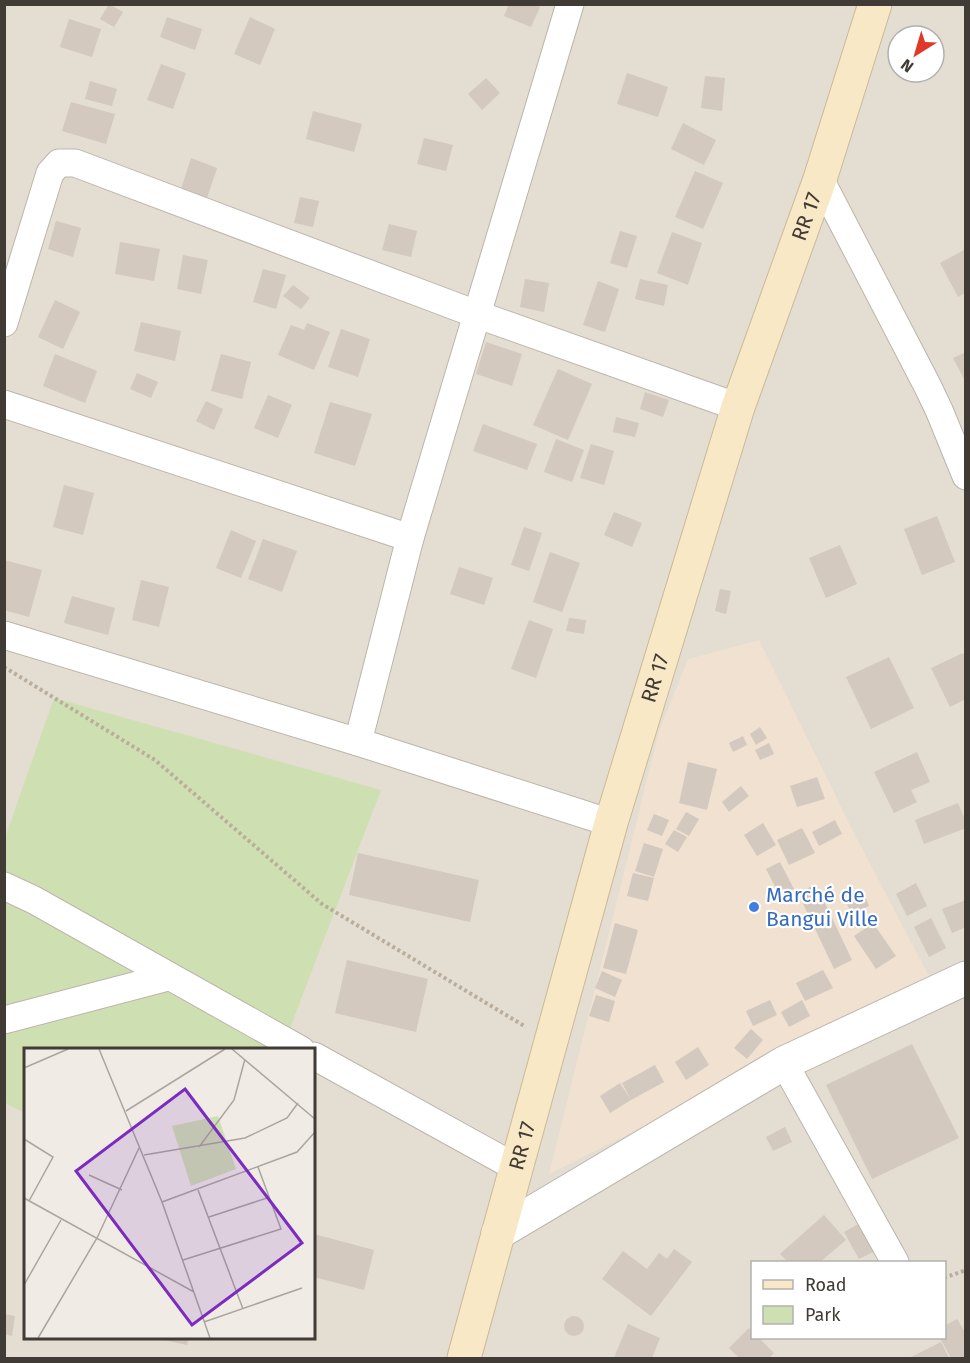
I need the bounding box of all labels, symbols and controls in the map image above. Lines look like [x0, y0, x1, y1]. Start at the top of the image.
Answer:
north arrow [886, 24, 946, 84]
text: N [897, 55, 917, 76]
street label: RR 17 [786, 189, 827, 244]
street label: RR 17 [635, 651, 675, 706]
place label: Marché de Bangui Ville [766, 882, 878, 932]
marker: Marché de Bangui Ville [747, 900, 761, 914]
inset map [24, 1048, 315, 1339]
street label: RR 17 [503, 1119, 541, 1173]
legend [751, 1261, 946, 1339]
text: Road [805, 1274, 847, 1296]
text: Park [805, 1304, 841, 1326]

